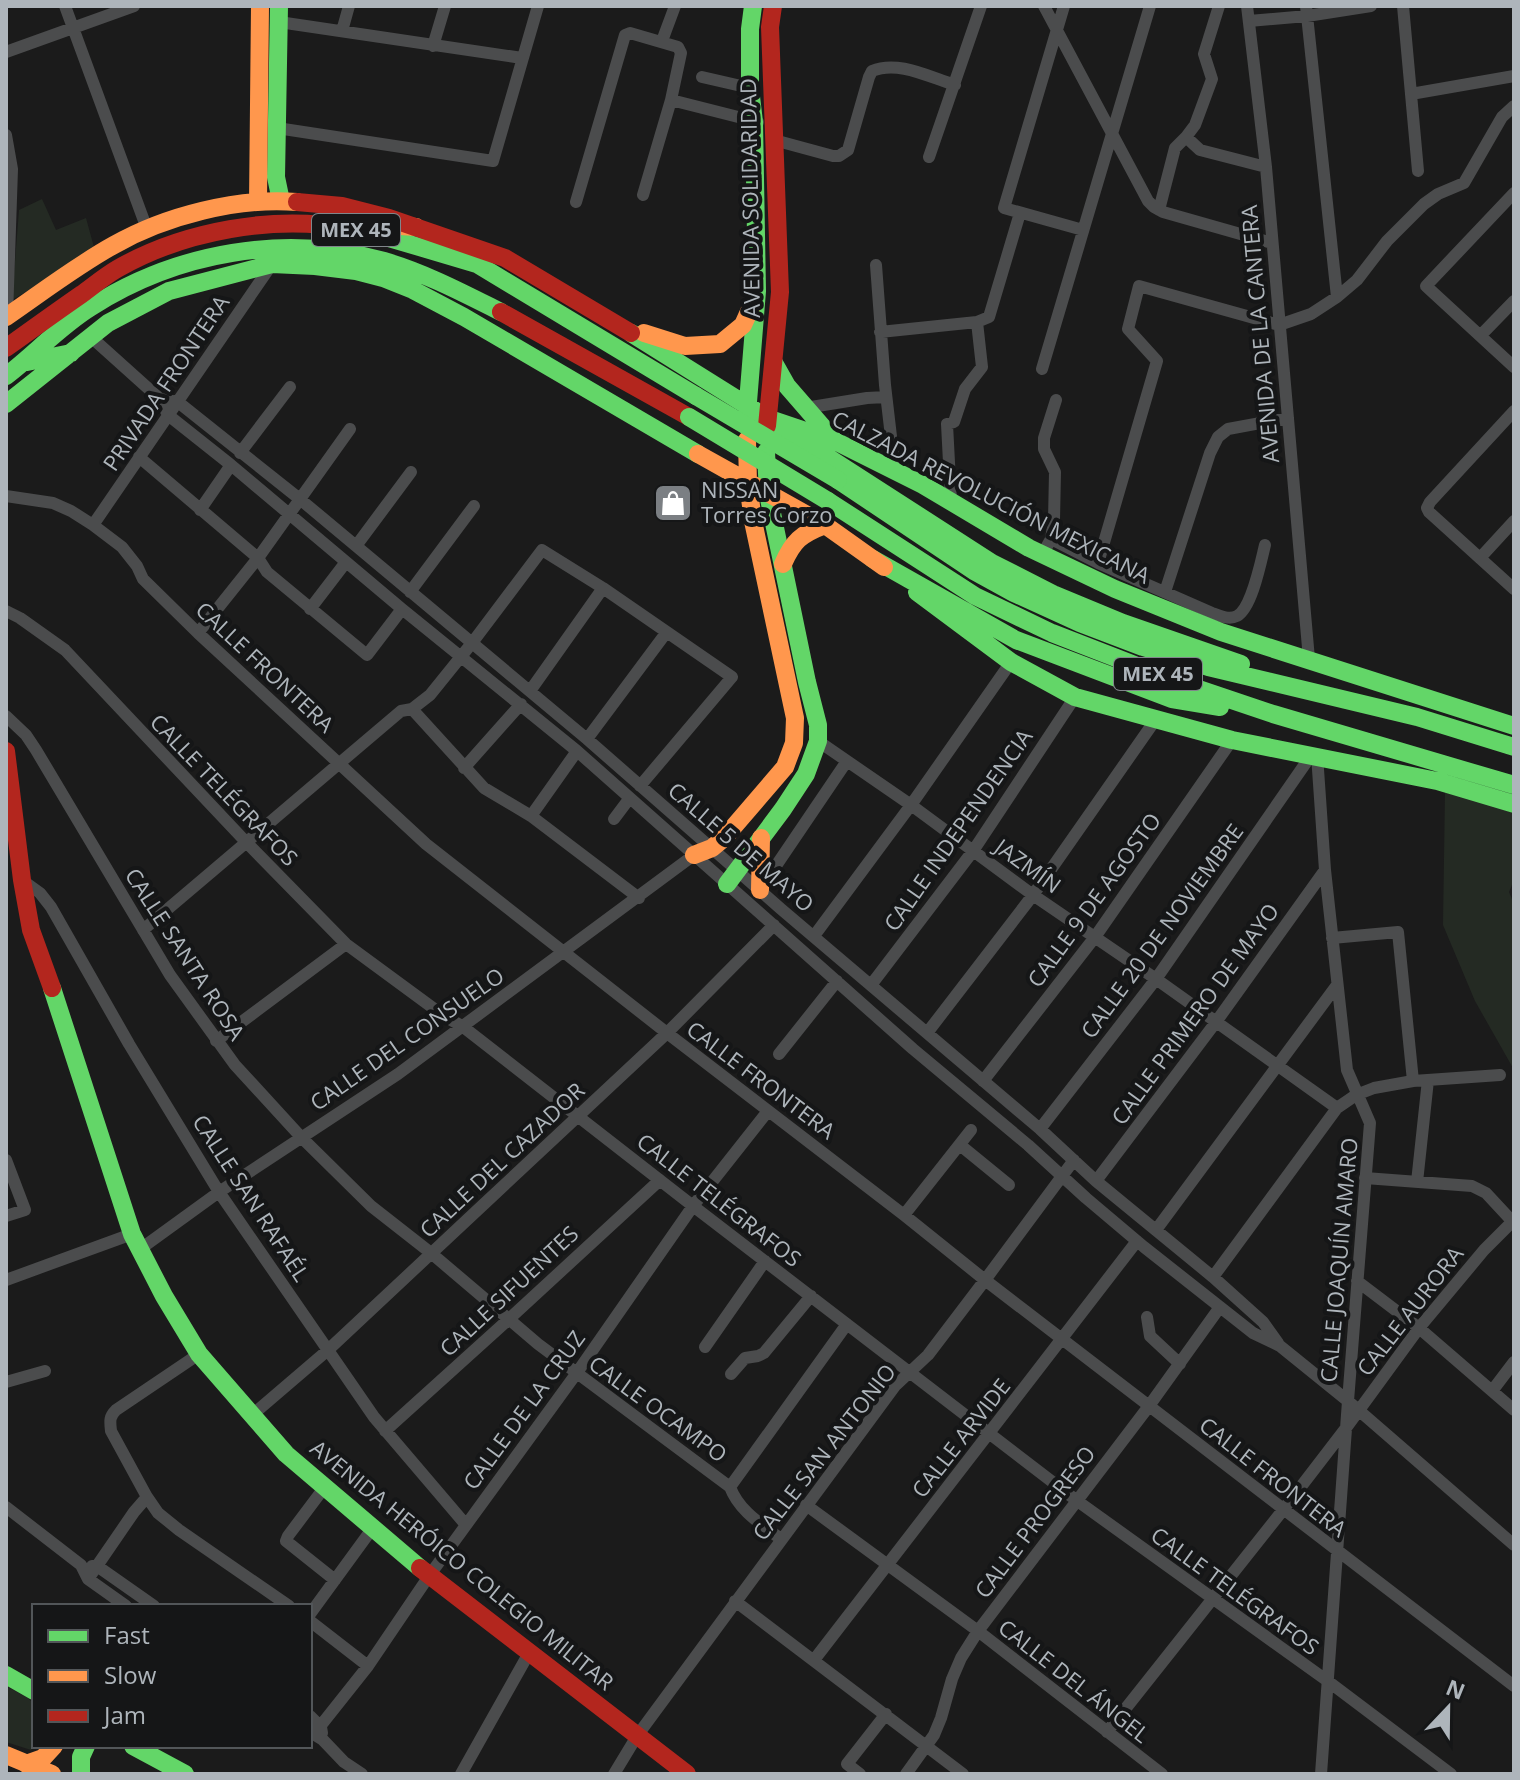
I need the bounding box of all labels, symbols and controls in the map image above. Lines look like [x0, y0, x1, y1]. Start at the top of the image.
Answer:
street label: AVENIDA SOLIDARIDAD [732, 78, 766, 318]
street label: AVENIDA DE LA CANTERA [1233, 204, 1285, 464]
road number: MEX 45 [312, 214, 400, 246]
street label: PRIVADA FRONTERA [95, 289, 235, 476]
street label: CALZADA REVOLUCIÓN MEXICANA [827, 403, 1156, 590]
place label: NISSAN Torres Corzo [701, 474, 833, 529]
shop icon: NISSAN Torres Corzo [652, 482, 694, 524]
street label: CALLE FRONTERA [190, 594, 341, 738]
road number: MEX 45 [1114, 658, 1202, 690]
street label: CALLE TELÉGRAFOS [144, 707, 305, 872]
street label: CALLE INDEPENDENCIA [876, 722, 1038, 936]
street label: CALLE 5 DE MAYO [662, 775, 821, 918]
street label: CALLE 9 DE AGOSTO [1020, 806, 1167, 993]
street label: CALLE 20 DE NOVIEMBRE [1073, 817, 1249, 1044]
street label: JAZMÍN [988, 830, 1068, 899]
street label: CALLE SANTA ROSA [119, 862, 253, 1045]
street label: CALLE PRIMERO DE MAYO [1104, 897, 1285, 1130]
street label: CALLE DEL CONSUELO [303, 960, 509, 1117]
street label: CALLE FRONTERA [681, 1013, 842, 1145]
street label: CALLE DEL CAZADOR [412, 1075, 590, 1244]
street label: CALLE SAN RAFAÉL [187, 1108, 317, 1287]
street label: CALLE TELÉGRAFOS [631, 1126, 808, 1273]
street label: CALLE JOAQUÍN AMARO [1312, 1136, 1364, 1383]
street label: CALLE SIFUENTES [432, 1218, 584, 1362]
street label: CALLE AURORA [1349, 1239, 1469, 1381]
street label: CALLE DE LA CRUZ [455, 1324, 591, 1495]
street label: CALLE OCAMPO [584, 1348, 734, 1468]
street label: CALLE SAN ANTONIO [745, 1357, 902, 1546]
street label: CALLE ARVIDE [904, 1372, 1016, 1503]
street label: CALLE FRONTERA [1194, 1409, 1353, 1543]
street label: AVENIDA HERÓICO COLEGIO MILITAR [305, 1432, 621, 1696]
street label: CALLE PROGRESO [967, 1439, 1101, 1604]
street label: CALLE TELÉGRAFOS [1146, 1519, 1326, 1661]
legend [32, 1604, 312, 1748]
street label: CALLE DEL ÁNGEL [993, 1612, 1156, 1749]
text: Fast [104, 1618, 150, 1651]
text: Slow [104, 1658, 157, 1691]
north arrow [1408, 1668, 1488, 1748]
text: N [1442, 1671, 1470, 1706]
text: Jam [102, 1698, 146, 1731]

